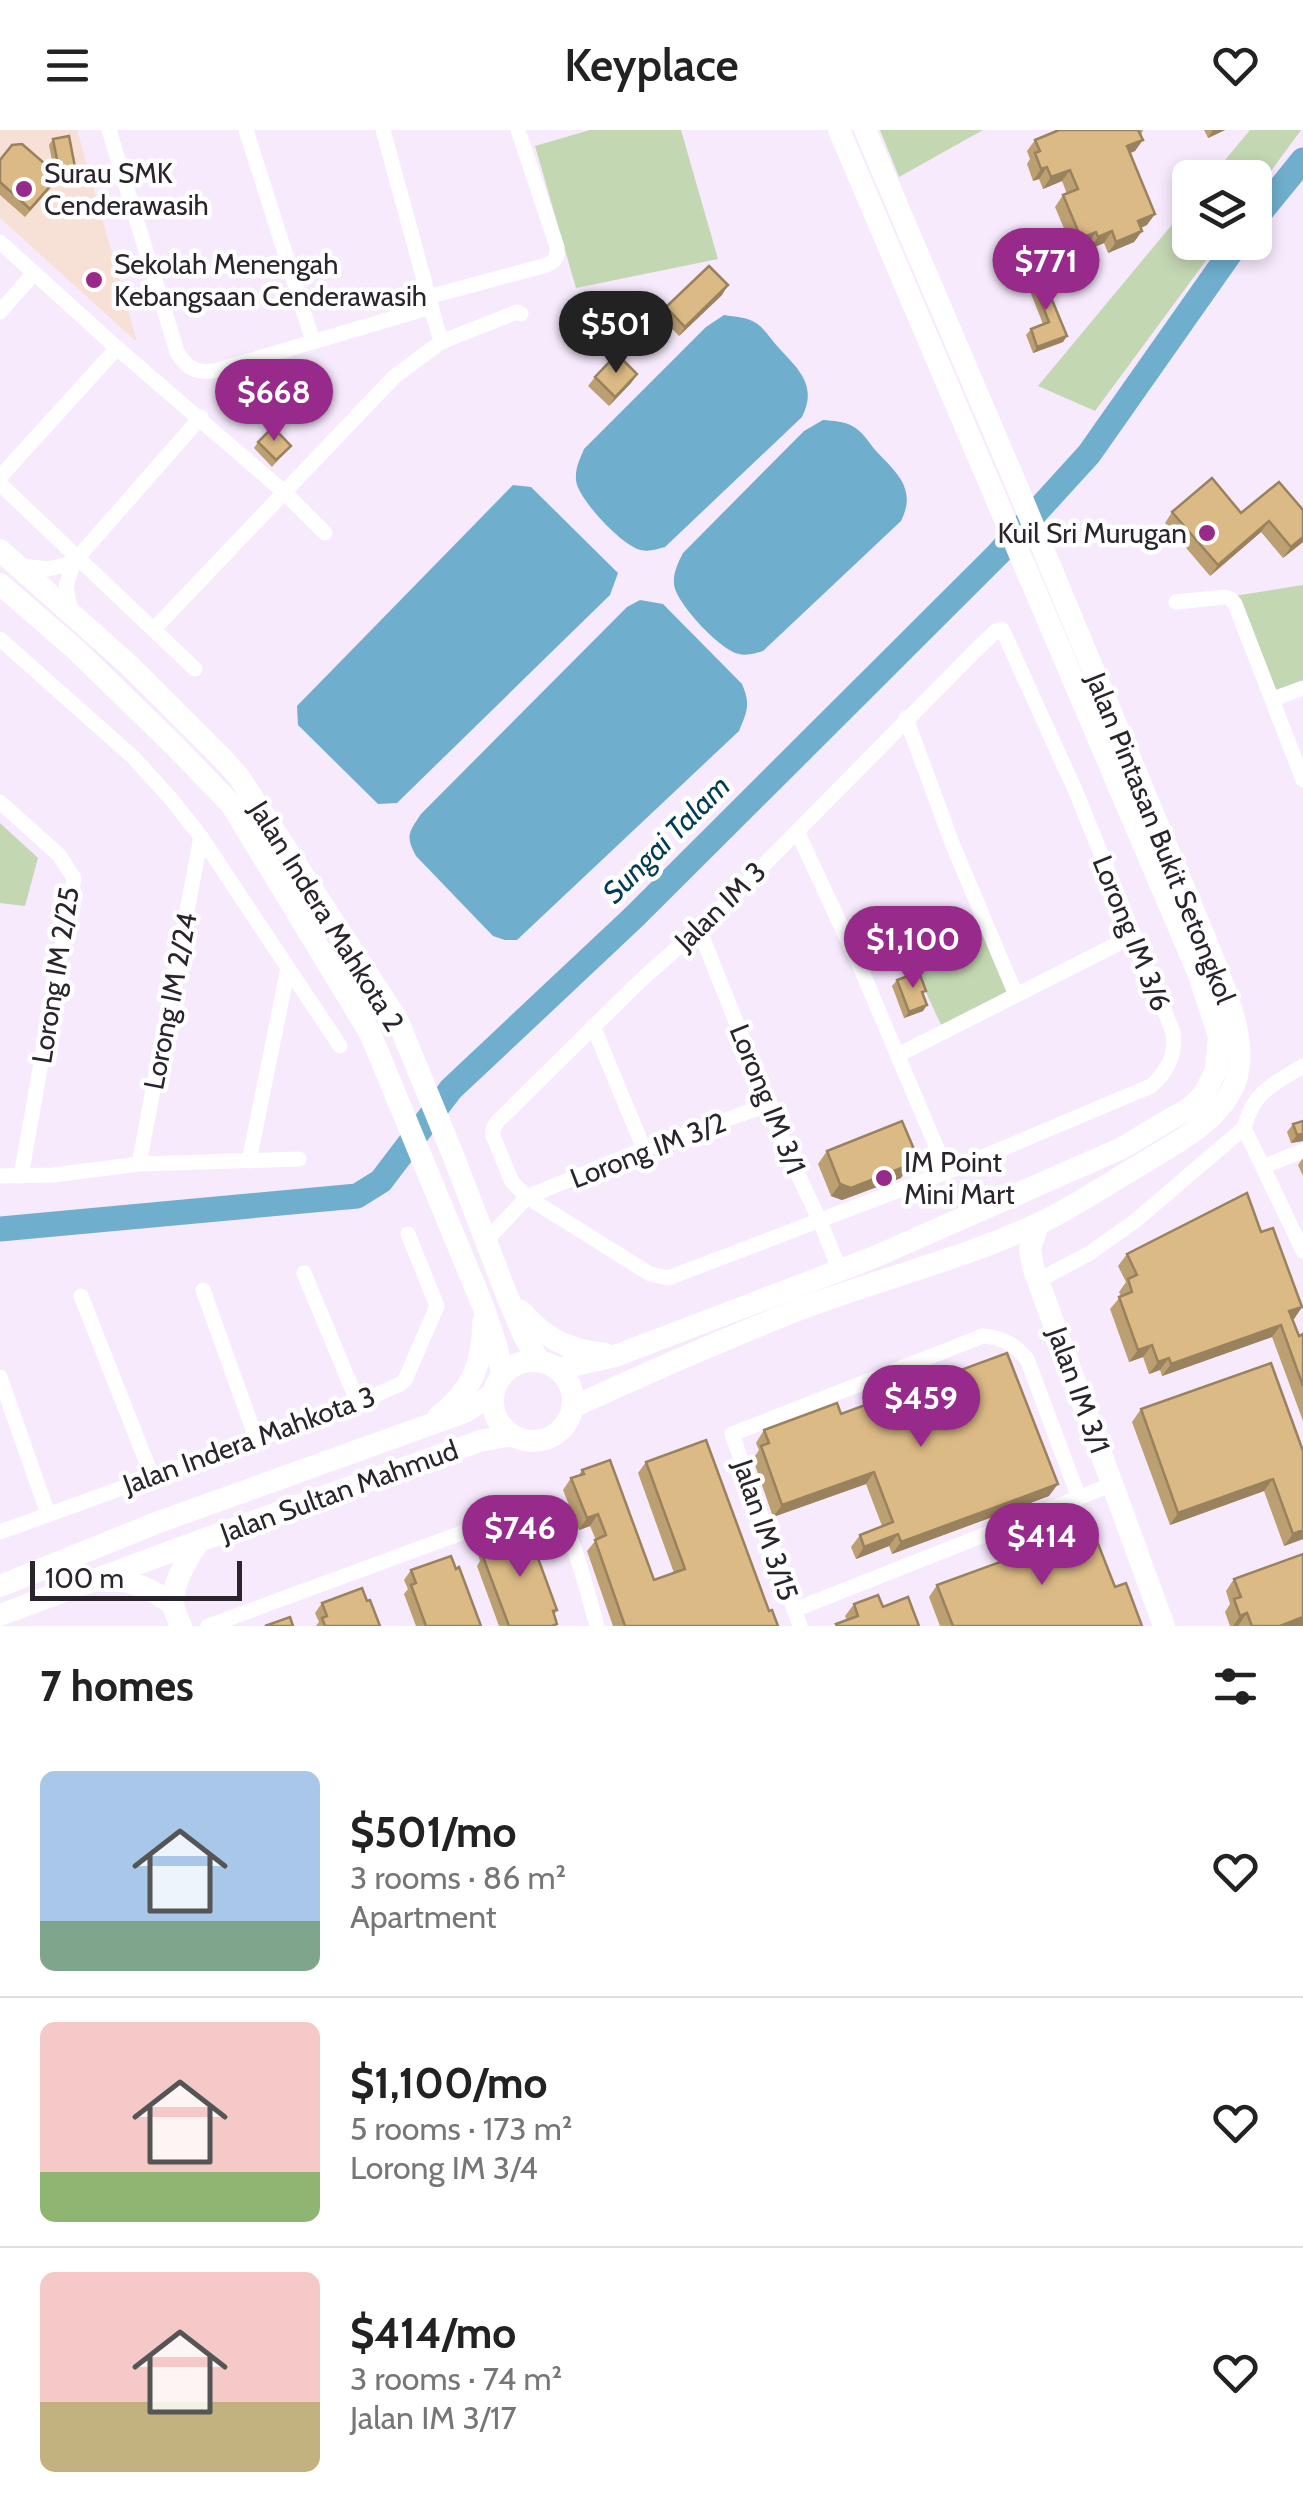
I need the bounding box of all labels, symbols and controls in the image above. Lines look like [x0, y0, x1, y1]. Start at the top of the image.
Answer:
icon: menu [40, 38, 95, 93]
text: Keyplace [564, 38, 739, 92]
icon: heart [1208, 38, 1263, 93]
place label: Surau SMK Cenderawasih [44, 156, 209, 222]
map controls [1172, 160, 1272, 260]
button: layers [1172, 160, 1272, 260]
marker: Surau SMK Cenderawasih [13, 178, 35, 200]
pin: $771 [987, 228, 1105, 313]
text: $771 [1014, 241, 1078, 280]
place label: Sekolah Menengah Kebangsaan Cenderawasih [114, 247, 427, 313]
marker: Sekolah Menengah Kebangsaan Cenderawasih [83, 269, 105, 291]
pin: $501 [557, 291, 675, 376]
text: $501 [581, 304, 651, 343]
pin: $668 [215, 359, 333, 444]
text: $668 [237, 372, 311, 411]
place label: Kuil Sri Murugan [997, 516, 1187, 550]
marker: Kuil Sri Murugan [1196, 522, 1218, 544]
street label: Jalan Pintasan Bukit Setongkol [1079, 667, 1243, 1009]
water label: Sungai Talam [594, 767, 738, 911]
street label: Jalan Indera Mahkota 2 [242, 794, 412, 1037]
street label: Lorong IM 3/6 [1085, 850, 1179, 1016]
street label: Jalan IM 3 [667, 854, 773, 958]
street label: Lorong IM 2/25 [24, 884, 86, 1066]
pin: $1,100 [832, 906, 994, 991]
street label: Lorong IM 2/24 [136, 910, 204, 1092]
text: $1,100 [866, 919, 960, 958]
street label: Lorong IM 3/1 [723, 1019, 813, 1179]
street label: Lorong IM 3/2 [565, 1105, 731, 1195]
place label: IM Point Mini Mart [904, 1145, 1015, 1211]
marker: IM Point Mini Mart [873, 1167, 895, 1189]
street label: Jalan IM 3/1 [1040, 1321, 1117, 1458]
pin: $459 [862, 1365, 980, 1450]
text: $459 [884, 1378, 958, 1417]
street label: Jalan Indera Mahkota 3 [117, 1379, 380, 1502]
street label: Jalan Sultan Mahmud [215, 1432, 462, 1550]
street label: Jalan IM 3/15 [726, 1454, 806, 1605]
pin: $746 [461, 1495, 579, 1580]
pin: $414 [983, 1503, 1101, 1588]
text: $746 [484, 1508, 556, 1547]
text: $414 [1007, 1516, 1077, 1555]
scale bar [30, 1556, 242, 1600]
text: 100 m [45, 1561, 124, 1595]
icon: filters [1208, 1659, 1263, 1714]
text: 7 homes [40, 1660, 194, 1712]
text: $501/mo [350, 1806, 517, 1858]
icon: home [120, 1811, 240, 1931]
icon: heart [1208, 1844, 1263, 1899]
text: 3 rooms · 86 m² [350, 1858, 566, 1897]
text: Apartment [350, 1897, 497, 1936]
text: $1,100/mo [350, 2057, 548, 2109]
icon: home [120, 2062, 240, 2182]
icon: heart [1208, 2095, 1263, 2150]
text: 5 rooms · 173 m² [350, 2109, 572, 2148]
text: Lorong IM 3/4 [350, 2148, 538, 2187]
text: $414/mo [350, 2307, 516, 2359]
icon: home [120, 2312, 240, 2432]
icon: heart [1208, 2345, 1263, 2400]
text: 3 rooms · 74 m² [350, 2359, 562, 2398]
text: Jalan IM 3/17 [350, 2398, 517, 2437]

